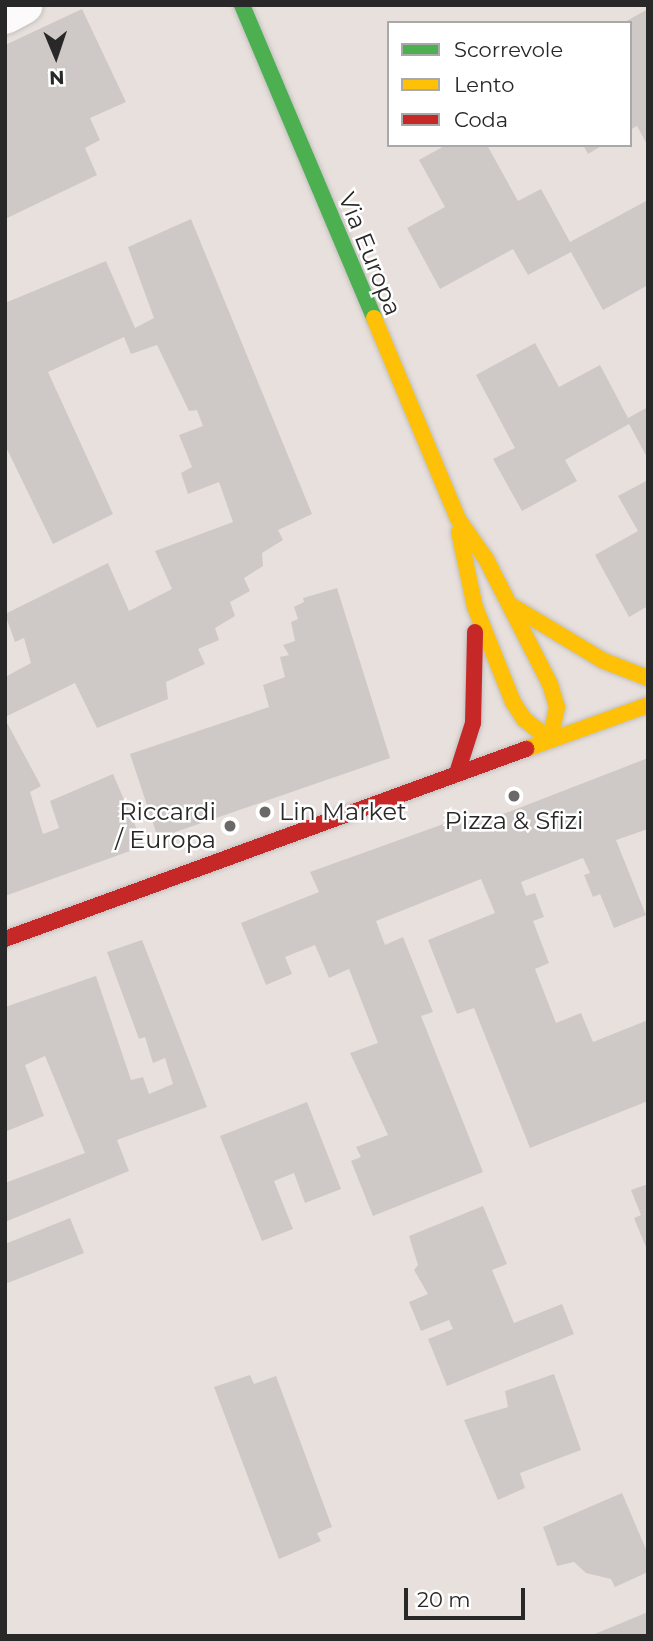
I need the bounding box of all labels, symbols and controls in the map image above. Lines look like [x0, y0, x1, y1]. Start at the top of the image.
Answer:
north arrow [21, 21, 91, 91]
legend [387, 21, 632, 147]
text: Scorrevole [454, 37, 563, 62]
text: N [49, 66, 65, 89]
text: Lento [454, 72, 514, 97]
text: Coda [454, 107, 508, 132]
street label: Via Europa [332, 188, 408, 320]
marker: Pizza & Sfizi [506, 788, 522, 804]
place label: Riccardi / Europa [115, 798, 216, 854]
place label: Lin Market [279, 798, 407, 826]
marker: Lin Market [257, 804, 273, 820]
place label: Pizza & Sfizi [444, 807, 584, 835]
marker: Riccardi / Europa [222, 818, 238, 834]
scale bar [408, 1574, 529, 1618]
text: 20 m [417, 1587, 471, 1612]

